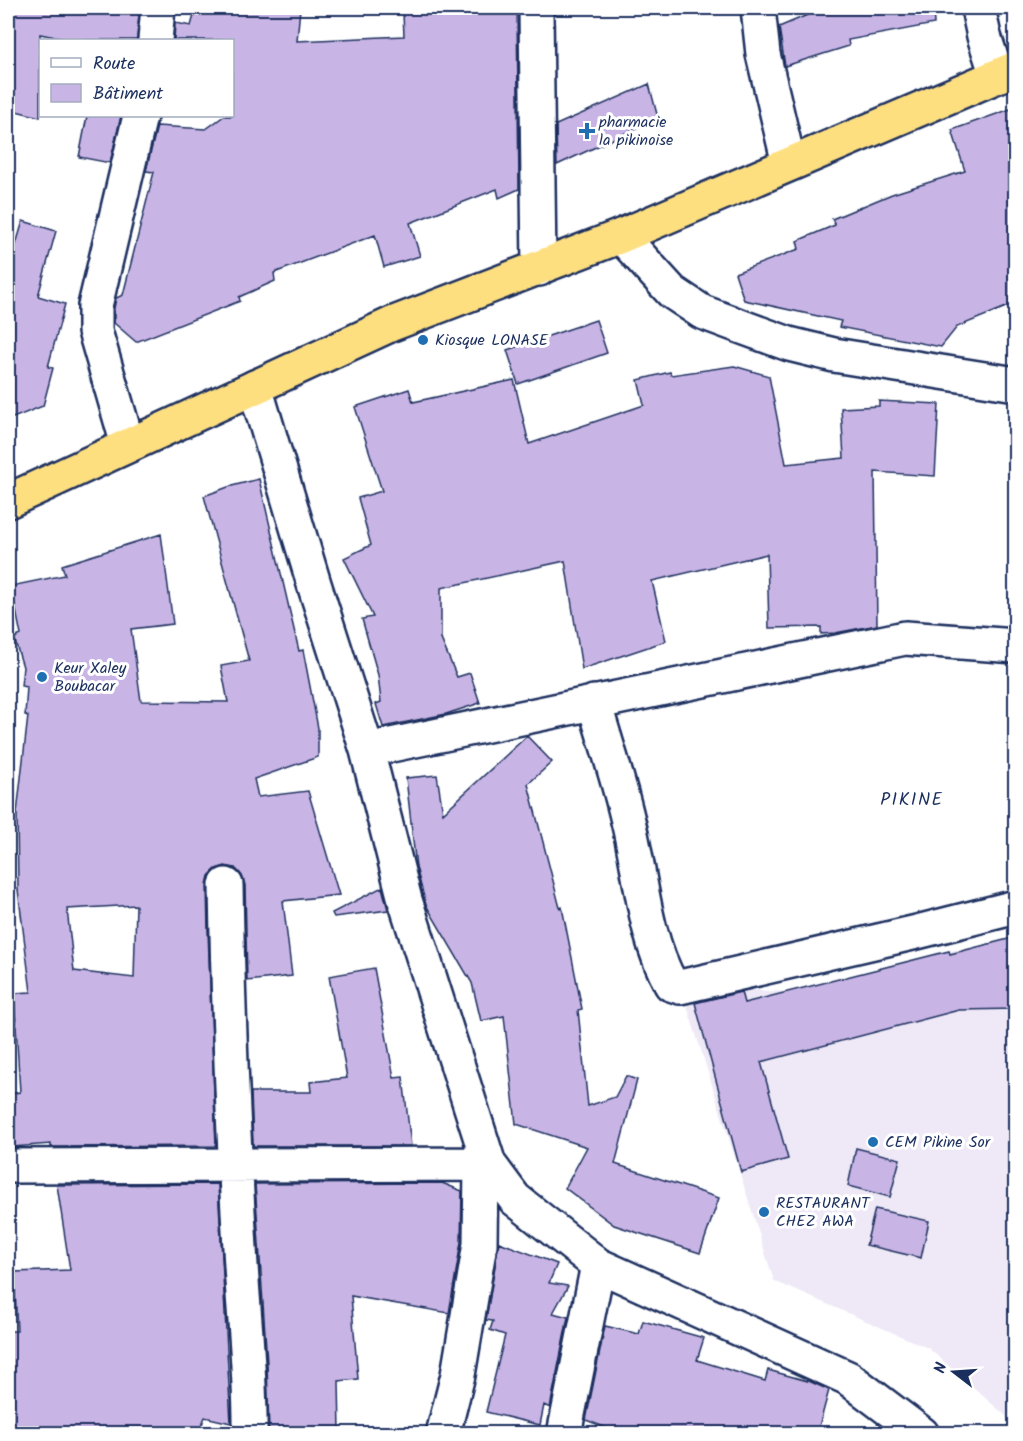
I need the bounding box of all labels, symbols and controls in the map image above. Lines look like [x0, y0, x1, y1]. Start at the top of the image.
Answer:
legend [39, 39, 234, 117]
text: Route [93, 50, 135, 79]
text: Bâtiment [93, 80, 164, 109]
place label: pharmacie la pikinoise [598, 110, 673, 153]
marker: pharmacie la pikinoise [580, 124, 594, 138]
place label: Kiosque LONASE [435, 328, 549, 353]
marker: Kiosque LONASE [416, 333, 430, 347]
place label: Keur Xaley Boubacar [54, 656, 127, 699]
marker: Keur Xaley Boubacar [35, 670, 49, 684]
district label: PIKINE [880, 786, 944, 815]
place label: CEM Pikine Sor [885, 1130, 992, 1155]
marker: CEM Pikine Sor [866, 1135, 880, 1149]
place label: RESTAURANT CHEZ AWA [776, 1191, 871, 1234]
marker: RESTAURANT CHEZ AWA [757, 1205, 771, 1219]
north arrow [924, 1342, 984, 1402]
text: N [928, 1360, 955, 1377]

